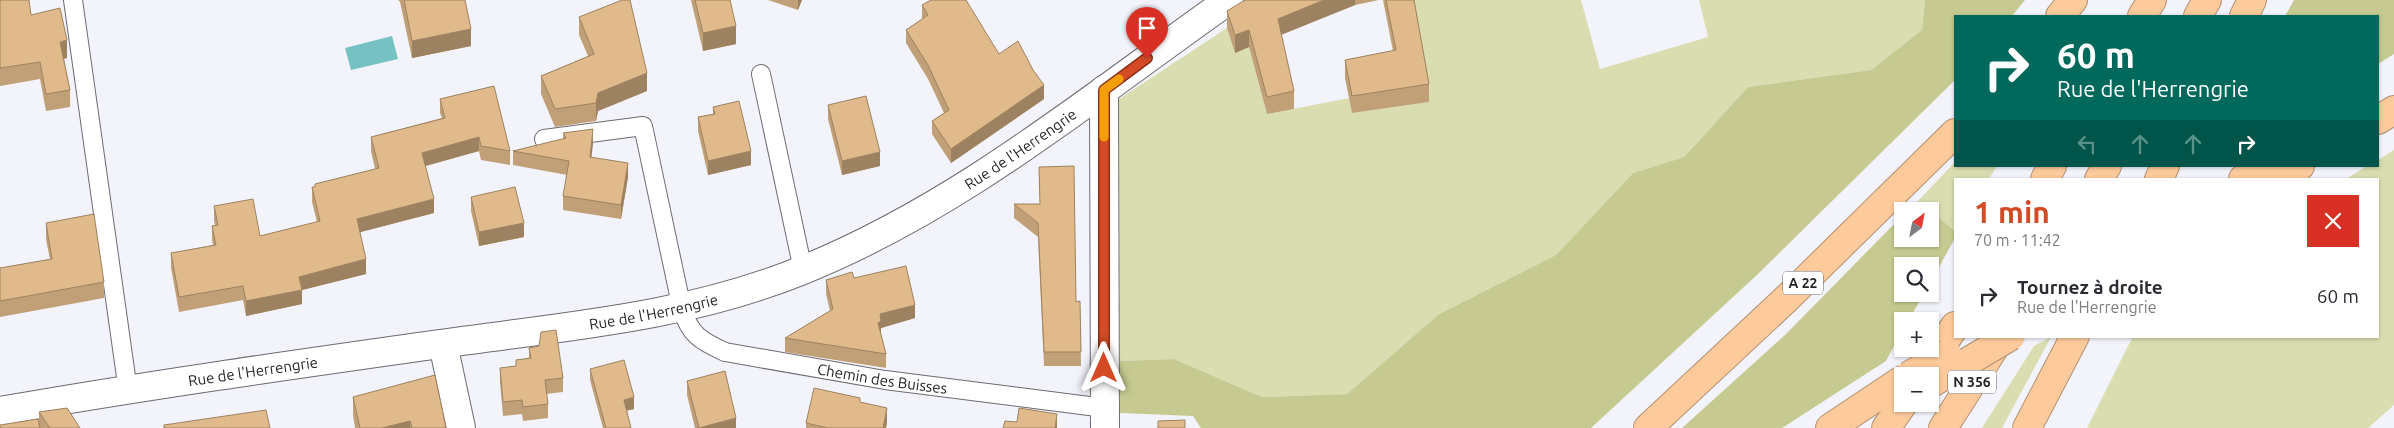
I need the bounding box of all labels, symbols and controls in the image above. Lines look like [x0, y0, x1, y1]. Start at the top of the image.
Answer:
pin [1126, 7, 1168, 58]
icon: arrive [1133, 14, 1161, 42]
icon: right [1974, 35, 2039, 100]
text: 60 m [2057, 35, 2135, 75]
text: Rue de l'Herrengrie [2057, 76, 2249, 101]
street label: Rue de l'Herrengrie [961, 105, 1079, 192]
icon: left [2073, 130, 2101, 158]
icon: ahead [2126, 130, 2154, 158]
icon: ahead [2179, 130, 2207, 158]
icon: right [2232, 130, 2260, 158]
text: 1 min [1974, 195, 2050, 229]
button: close [2307, 195, 2359, 247]
north arrow [1894, 202, 1939, 248]
map controls [1894, 202, 1939, 412]
text: 70 m · 11:42 [1974, 231, 2061, 249]
button: search [1894, 257, 1939, 302]
road number: A 22 [1783, 272, 1823, 294]
text: Tournez à droite [2017, 276, 2163, 298]
icon: right [1974, 282, 2002, 310]
text: 60 m [2317, 285, 2359, 307]
street label: Rue de l'Herrengrie [588, 290, 720, 332]
text: Rue de l'Herrengrie [2017, 298, 2157, 316]
button: + [1894, 312, 1939, 357]
position arrow [1077, 341, 1129, 393]
street label: Rue de l'Herrengrie [187, 353, 319, 389]
street label: Chemin des Buisses [816, 360, 948, 396]
button: − [1894, 367, 1939, 412]
road number: N 356 [1948, 371, 1996, 394]

